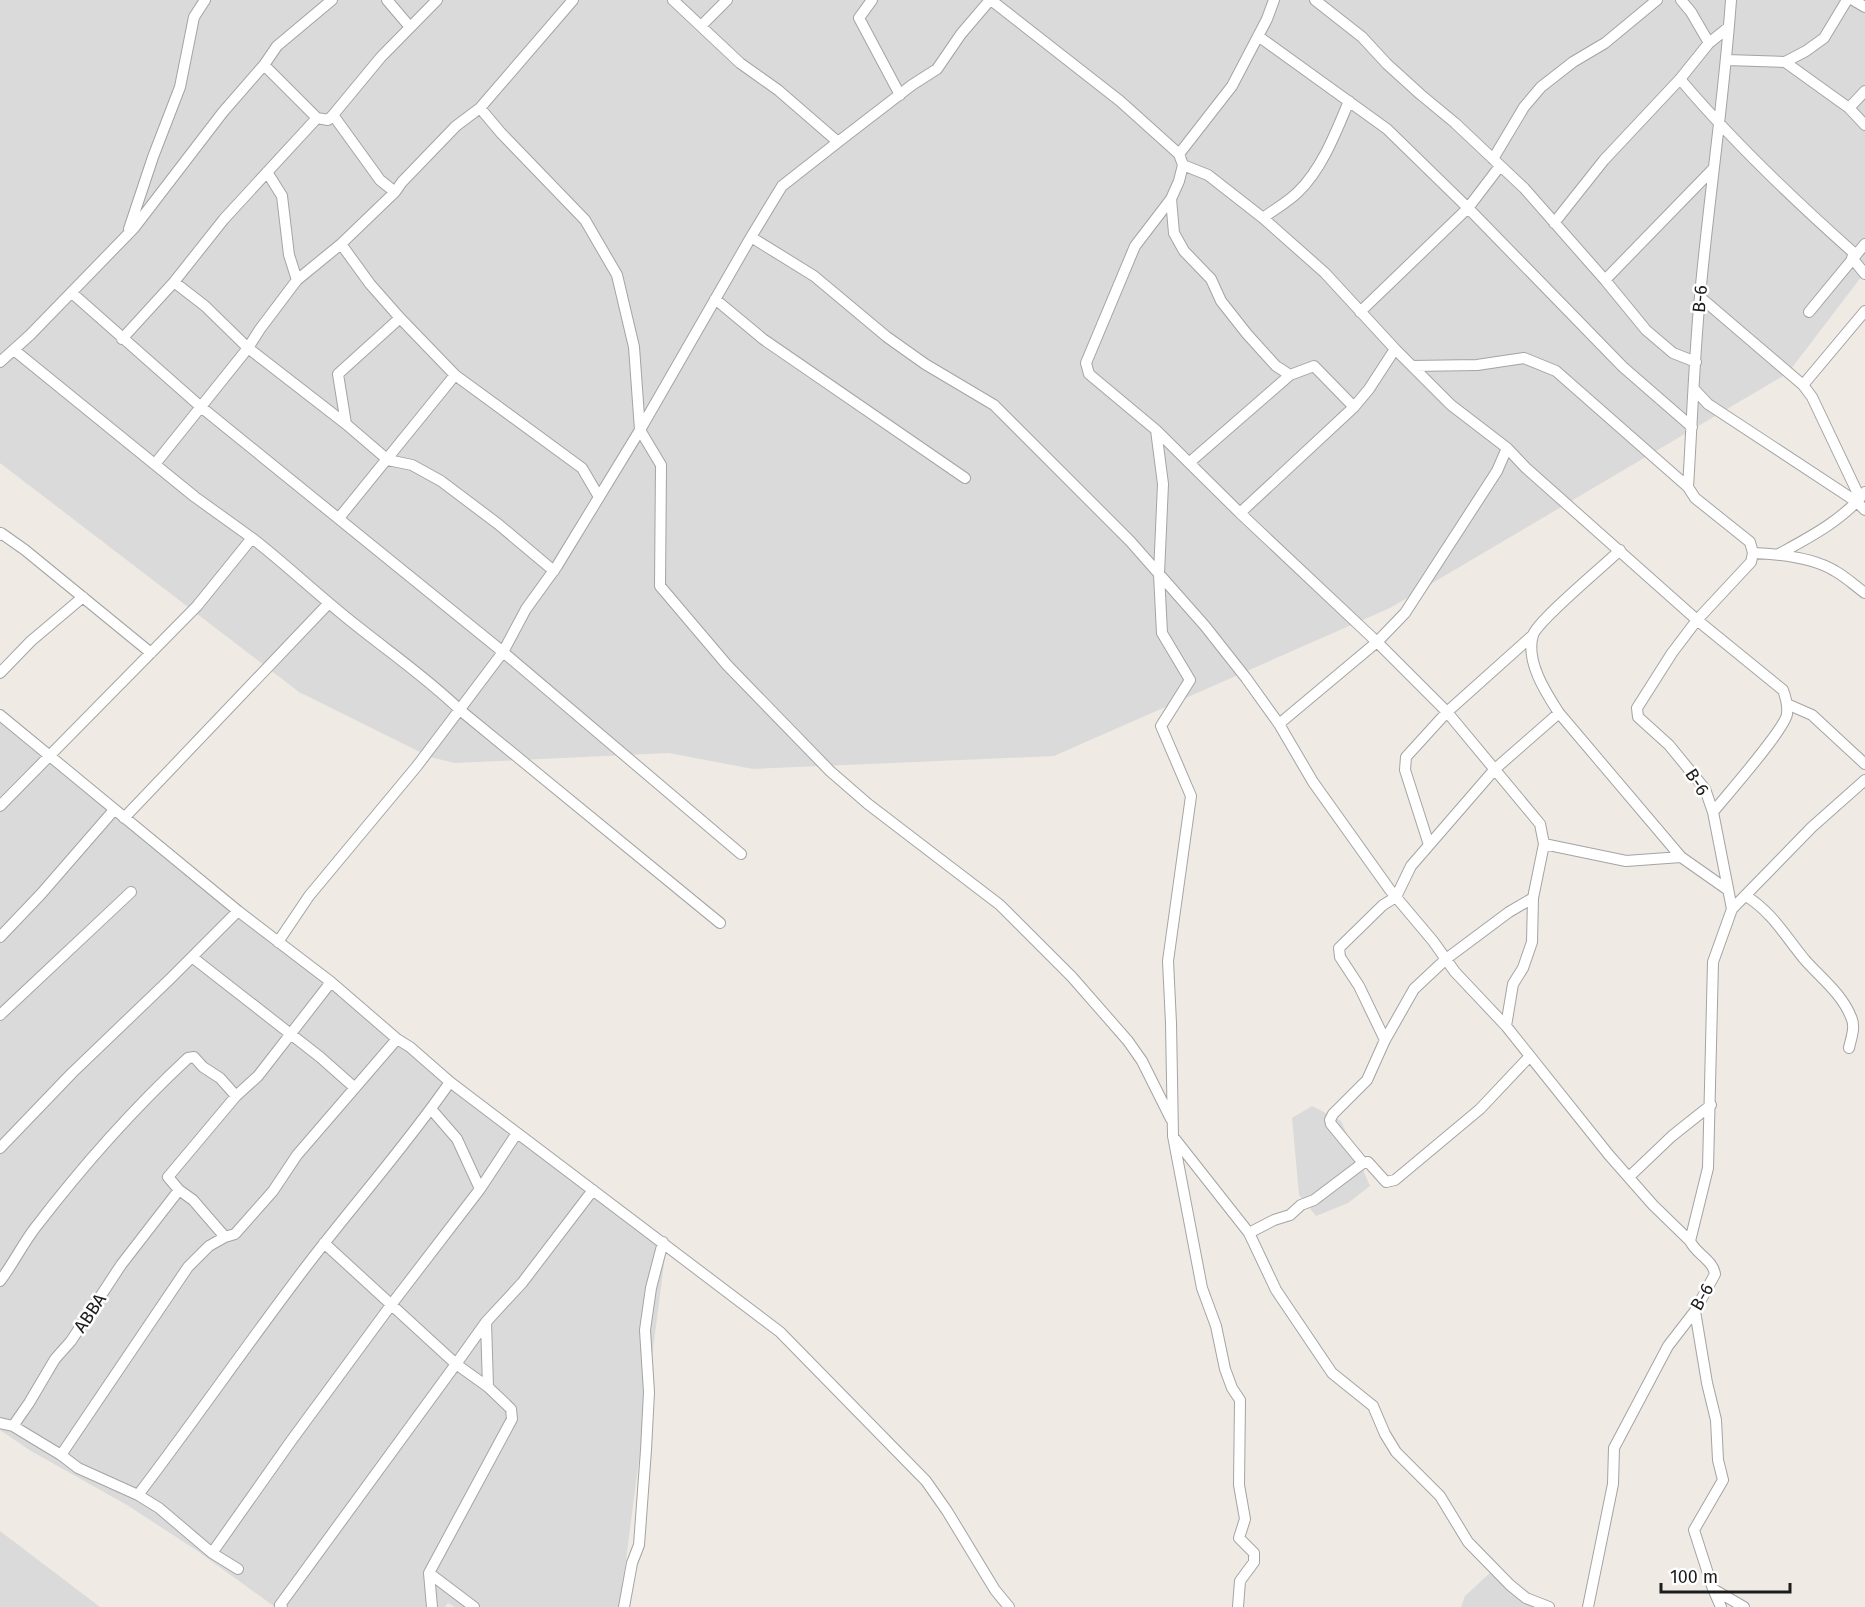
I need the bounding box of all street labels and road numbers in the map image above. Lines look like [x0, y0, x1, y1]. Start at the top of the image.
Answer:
street label: B-6 [1688, 284, 1712, 314]
street label: B-6 [1680, 764, 1714, 800]
street label: B-6 [1686, 1279, 1718, 1315]
street label: ABBA [69, 1289, 111, 1337]

